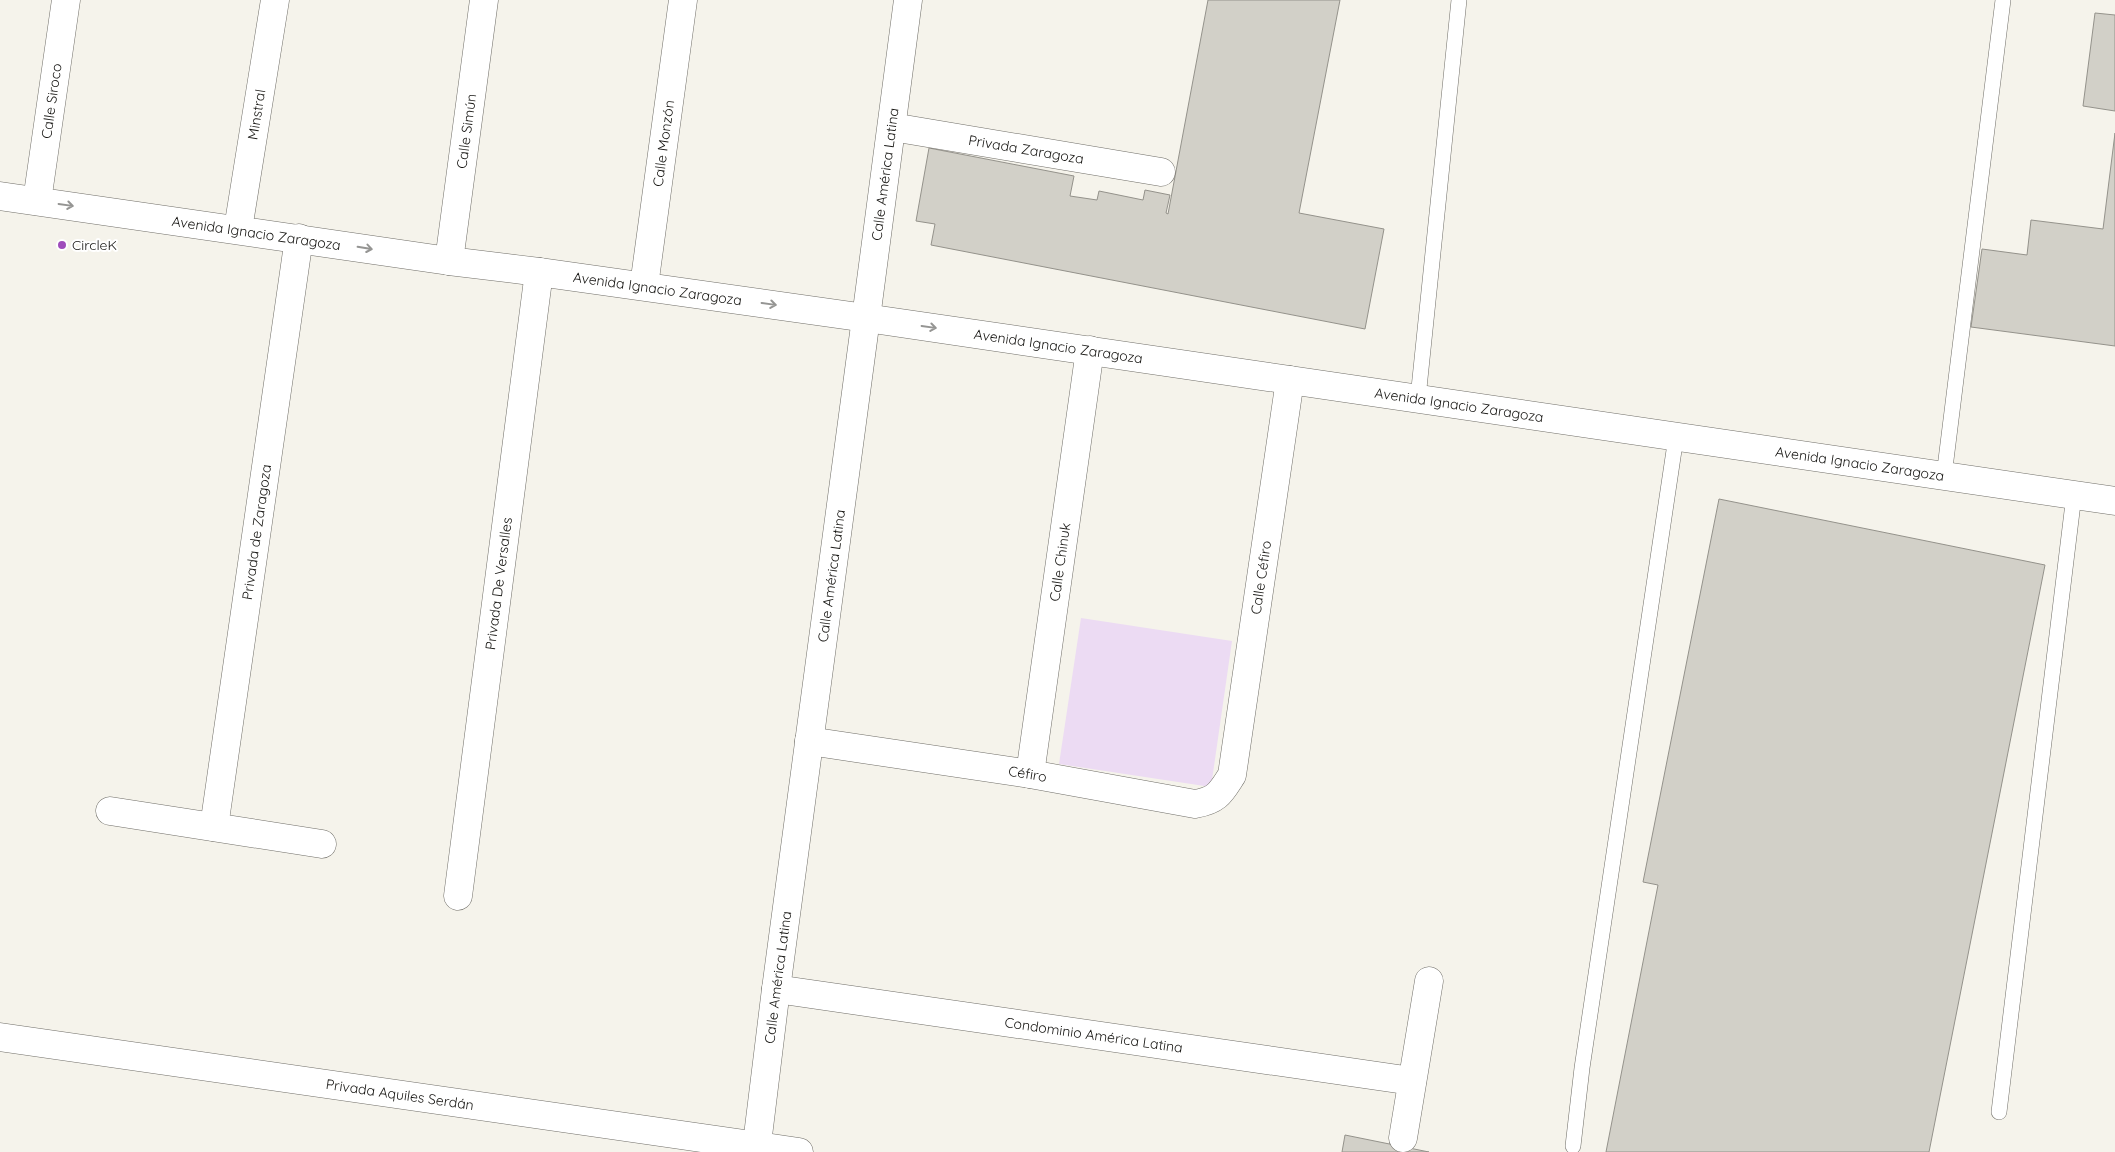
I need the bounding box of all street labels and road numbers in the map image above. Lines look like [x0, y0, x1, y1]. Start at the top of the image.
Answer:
street label: Calle Siroco [37, 62, 66, 140]
street label: Minstral [244, 88, 269, 141]
street label: Calle Simún [452, 93, 480, 170]
street label: Calle Monzón [649, 99, 678, 188]
street label: Calle América Latina [867, 107, 903, 242]
street label: Privada Zaragoza [967, 131, 1085, 168]
street label: Avenida Ignacio Zaragoza [171, 212, 342, 254]
street label: Avenida Ignacio Zaragoza [572, 268, 743, 309]
street label: Avenida Ignacio Zaragoza [973, 325, 1144, 367]
street label: Avenida Ignacio Zaragoza [1373, 384, 1545, 426]
street label: Avenida Ignacio Zaragoza [1774, 442, 1945, 485]
street label: Privada de Zaragoza [238, 463, 275, 601]
street label: Calle América Latina [814, 508, 849, 643]
street label: Privada De Versalles [481, 516, 516, 651]
street label: Calle Chinuk [1046, 522, 1074, 603]
street label: Calle Céfiro [1247, 539, 1275, 616]
street label: Céfiro [1007, 762, 1048, 786]
street label: Calle América Latina [760, 910, 795, 1045]
street label: Condominio América Latina [1003, 1013, 1184, 1057]
street label: Privada Aquiles Serdán [325, 1075, 475, 1114]

